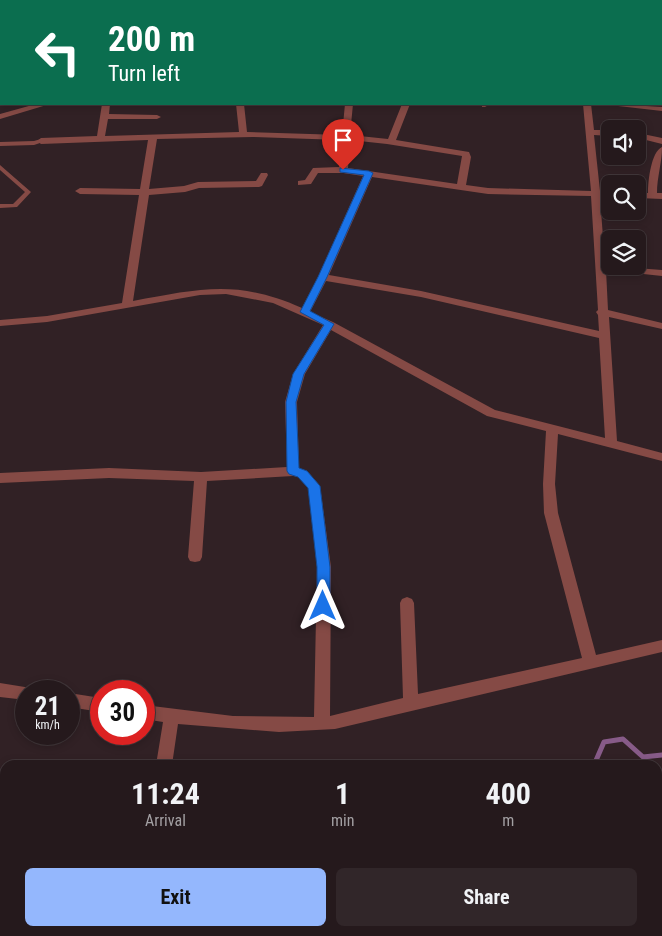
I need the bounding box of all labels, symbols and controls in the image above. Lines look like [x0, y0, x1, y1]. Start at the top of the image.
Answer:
text: 200 m [108, 19, 195, 60]
icon: left [25, 20, 90, 85]
text: Turn left [108, 61, 180, 86]
pin [322, 119, 364, 170]
map controls [601, 120, 646, 275]
button: sound [601, 120, 646, 165]
icon: arrive [329, 126, 357, 154]
button: search [601, 175, 646, 220]
button: layers [601, 230, 646, 275]
position arrow [296, 579, 348, 631]
speed limit sign: 30 [90, 680, 155, 745]
text: 21 [35, 692, 60, 721]
text: km/h [35, 718, 60, 732]
text: 11:24 [131, 776, 200, 811]
text: 1 [335, 776, 350, 811]
text: 400 [485, 776, 531, 811]
text: Arrival [145, 811, 186, 830]
text: min [331, 811, 354, 830]
text: m [502, 811, 514, 830]
button: Exit [25, 868, 326, 926]
button: Share [336, 868, 637, 926]

